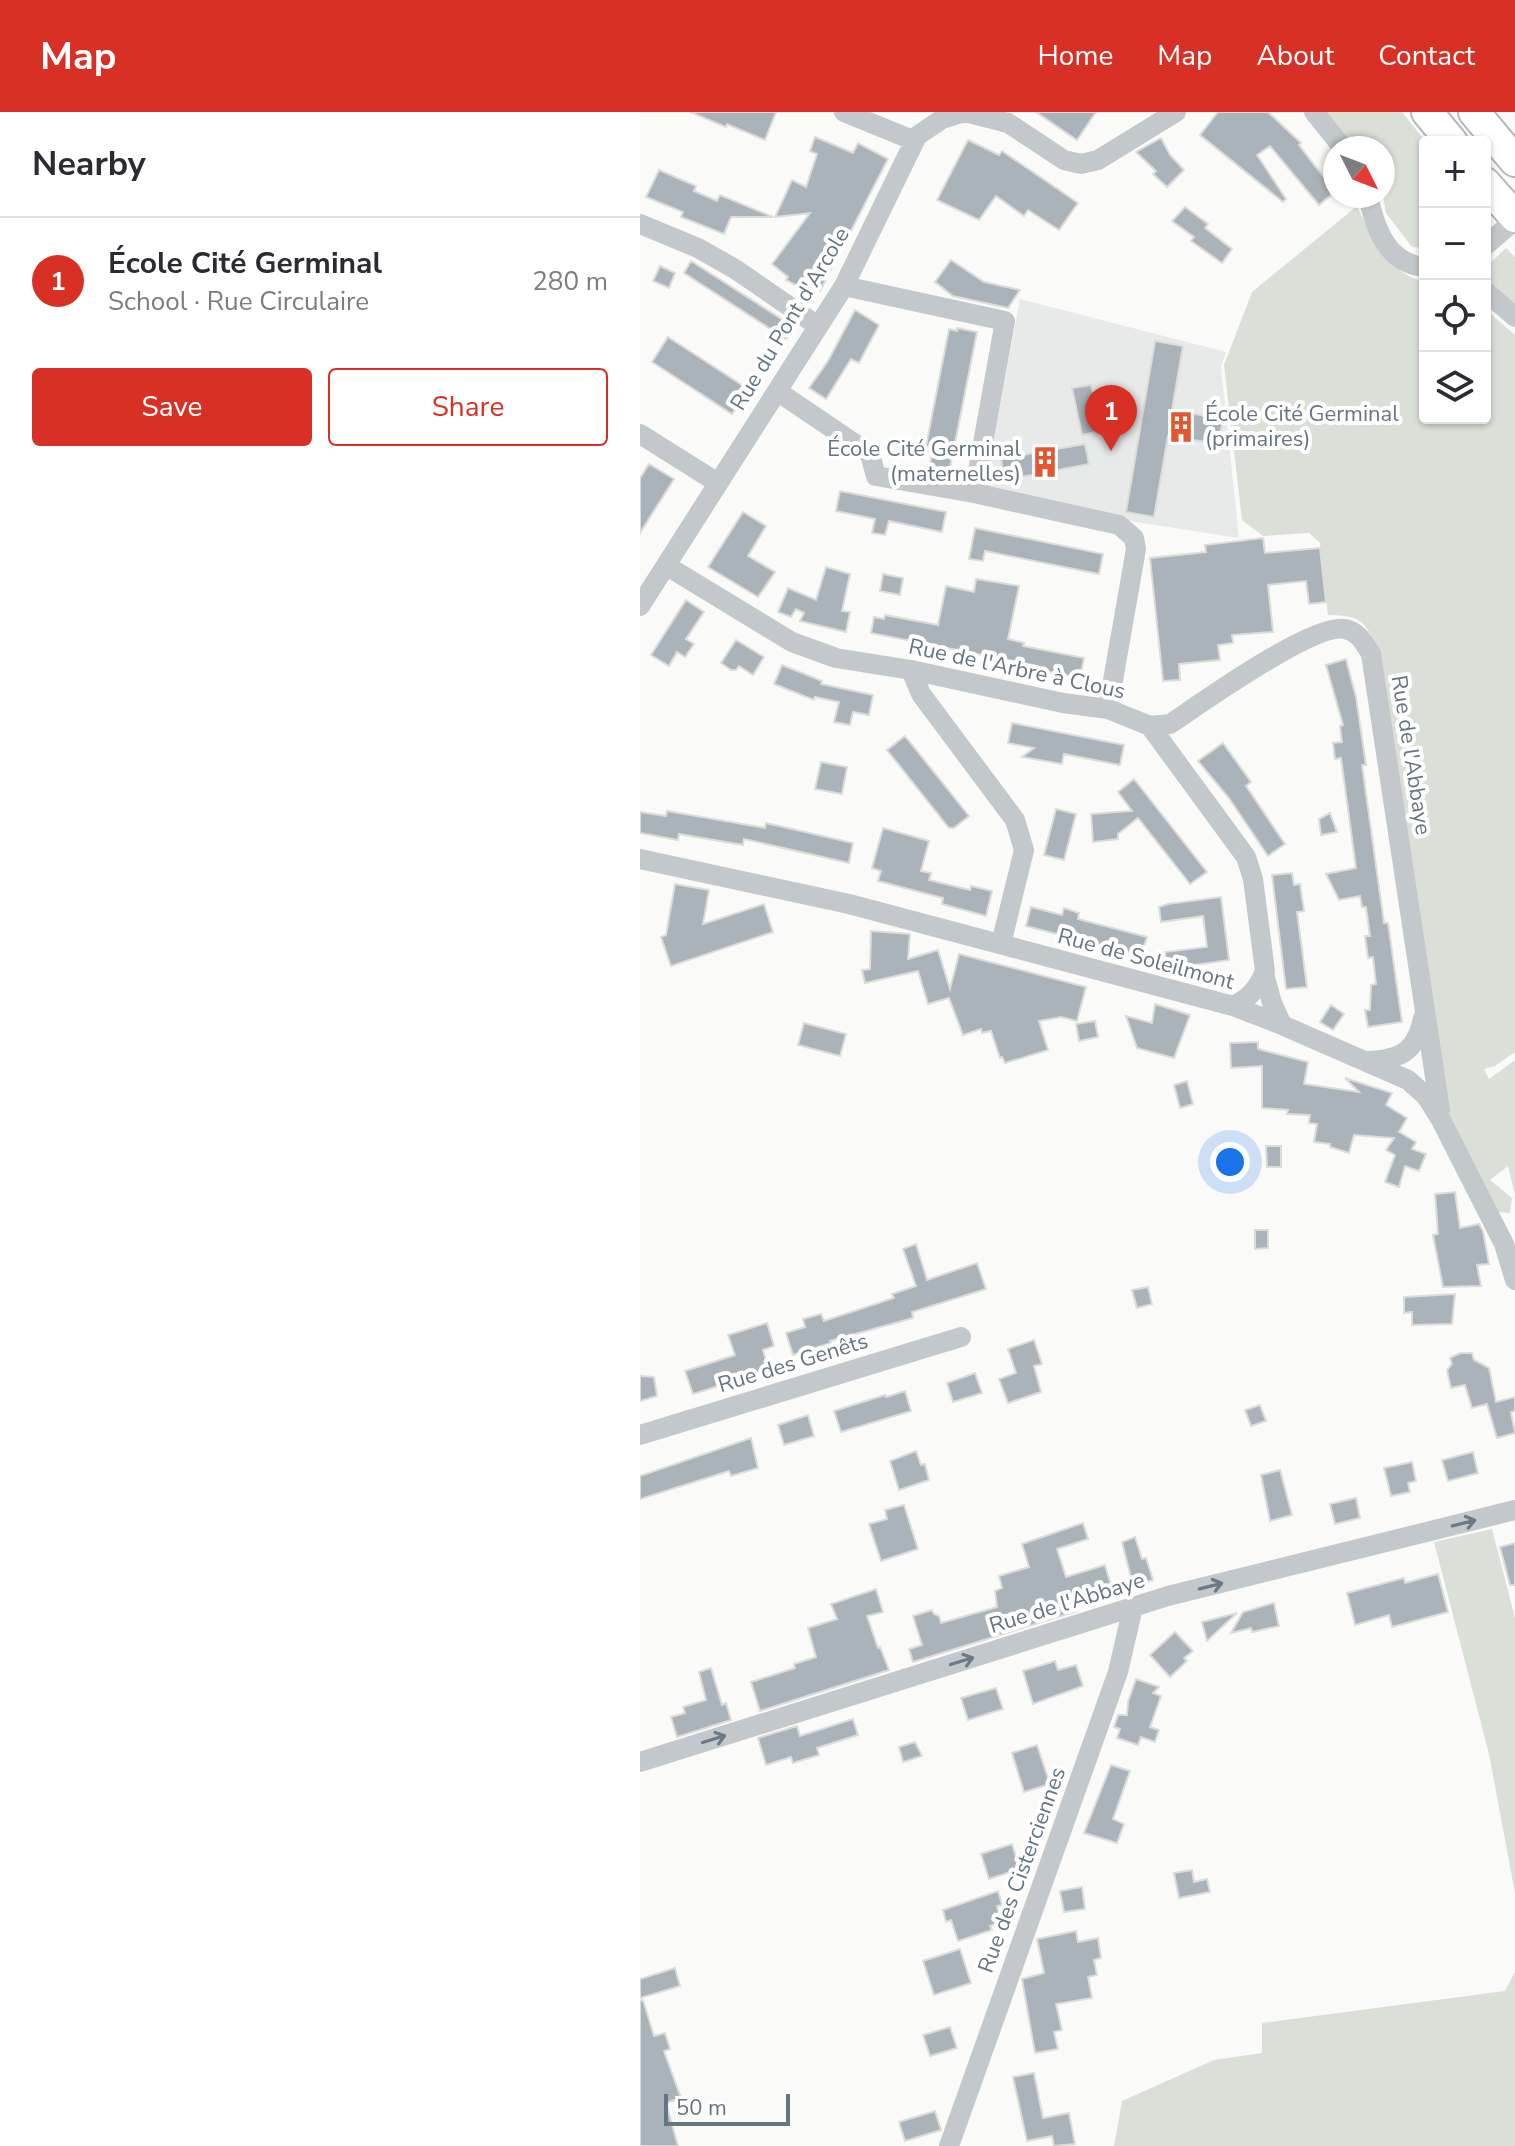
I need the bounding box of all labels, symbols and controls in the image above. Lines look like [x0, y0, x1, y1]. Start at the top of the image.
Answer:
text: Map [40, 31, 117, 82]
text: Home [1038, 37, 1113, 75]
text: Map [1157, 37, 1212, 75]
text: About [1256, 37, 1334, 75]
text: Contact [1378, 37, 1475, 75]
north arrow [1323, 136, 1395, 208]
map controls [1419, 136, 1491, 424]
button: + [1419, 136, 1491, 208]
text: Nearby [32, 141, 146, 187]
button: − [1419, 208, 1491, 280]
street label: Rue du Pont d'Arcole [723, 222, 857, 416]
text: École Cité Germinal [108, 243, 382, 284]
text: 1 [50, 264, 66, 299]
text: 280 m [532, 264, 608, 299]
button: locate [1419, 280, 1491, 352]
text: School · Rue Circulaire [108, 284, 369, 319]
button: layers [1419, 352, 1491, 424]
button: Save [32, 368, 312, 446]
button: Share [328, 368, 608, 446]
pin: 1 [1085, 385, 1137, 451]
place label: École Cité Germinal (primaires) [1205, 399, 1399, 454]
building icon: École Cité Germinal (primaires) [1164, 410, 1198, 444]
place label: École Cité Germinal (maternelles) [827, 434, 1021, 489]
building icon: École Cité Germinal (maternelles) [1028, 445, 1062, 479]
street label: Rue de l'Arbre à Clous [906, 631, 1128, 707]
street label: Rue de l'Abbaye [1384, 673, 1438, 837]
street label: Rue de Soleilmont [1055, 921, 1238, 997]
your location [1210, 1142, 1250, 1182]
street label: Rue des Genêts [714, 1326, 872, 1400]
one-way arrow [1450, 1515, 1476, 1530]
street label: Rue de l'Abbaye [986, 1565, 1148, 1641]
one-way arrow [1198, 1577, 1224, 1592]
one-way arrow [949, 1653, 975, 1668]
one-way arrow [701, 1731, 727, 1746]
street label: Rue des Cisterciennes [971, 1763, 1073, 1977]
scale bar [664, 2090, 790, 2126]
text: 50 m [676, 2093, 727, 2123]

